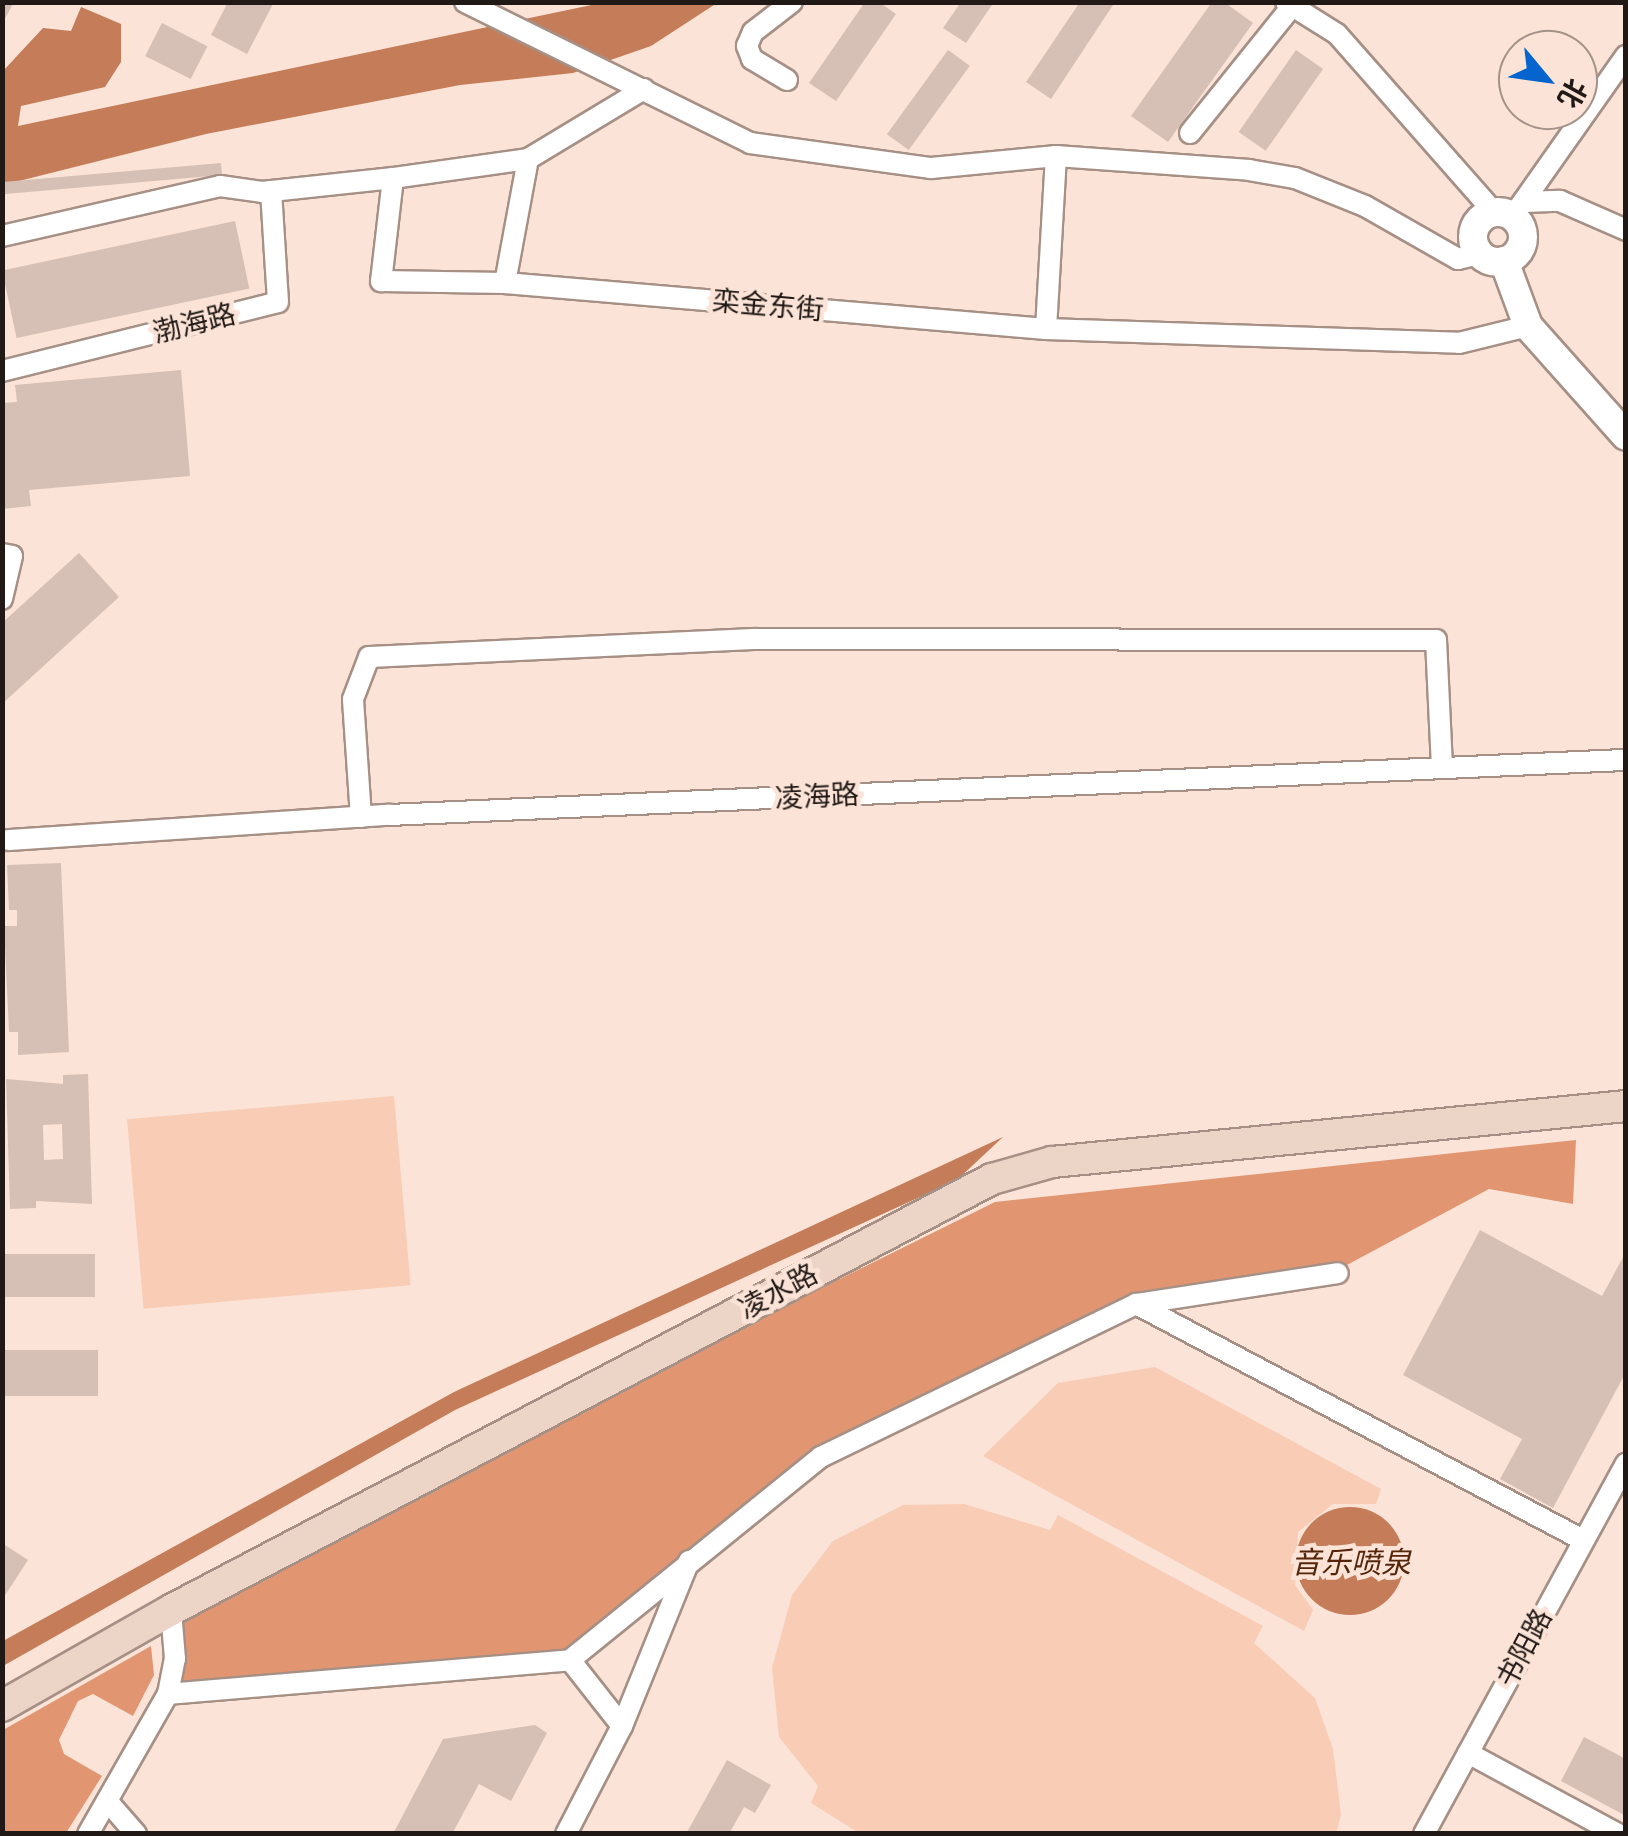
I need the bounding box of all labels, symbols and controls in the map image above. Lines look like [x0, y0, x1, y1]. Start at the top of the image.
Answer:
north arrow [1498, 30, 1598, 130]
text: 北 [1549, 72, 1596, 115]
street label: 栾金东街 [711, 283, 825, 327]
street label: 渤海路 [149, 297, 239, 349]
street label: 凌海路 [774, 777, 860, 815]
street label: 凌水路 [733, 1256, 823, 1326]
water label: 音乐喷泉 [1291, 1544, 1411, 1580]
street label: 书阳路 [1489, 1603, 1559, 1693]

